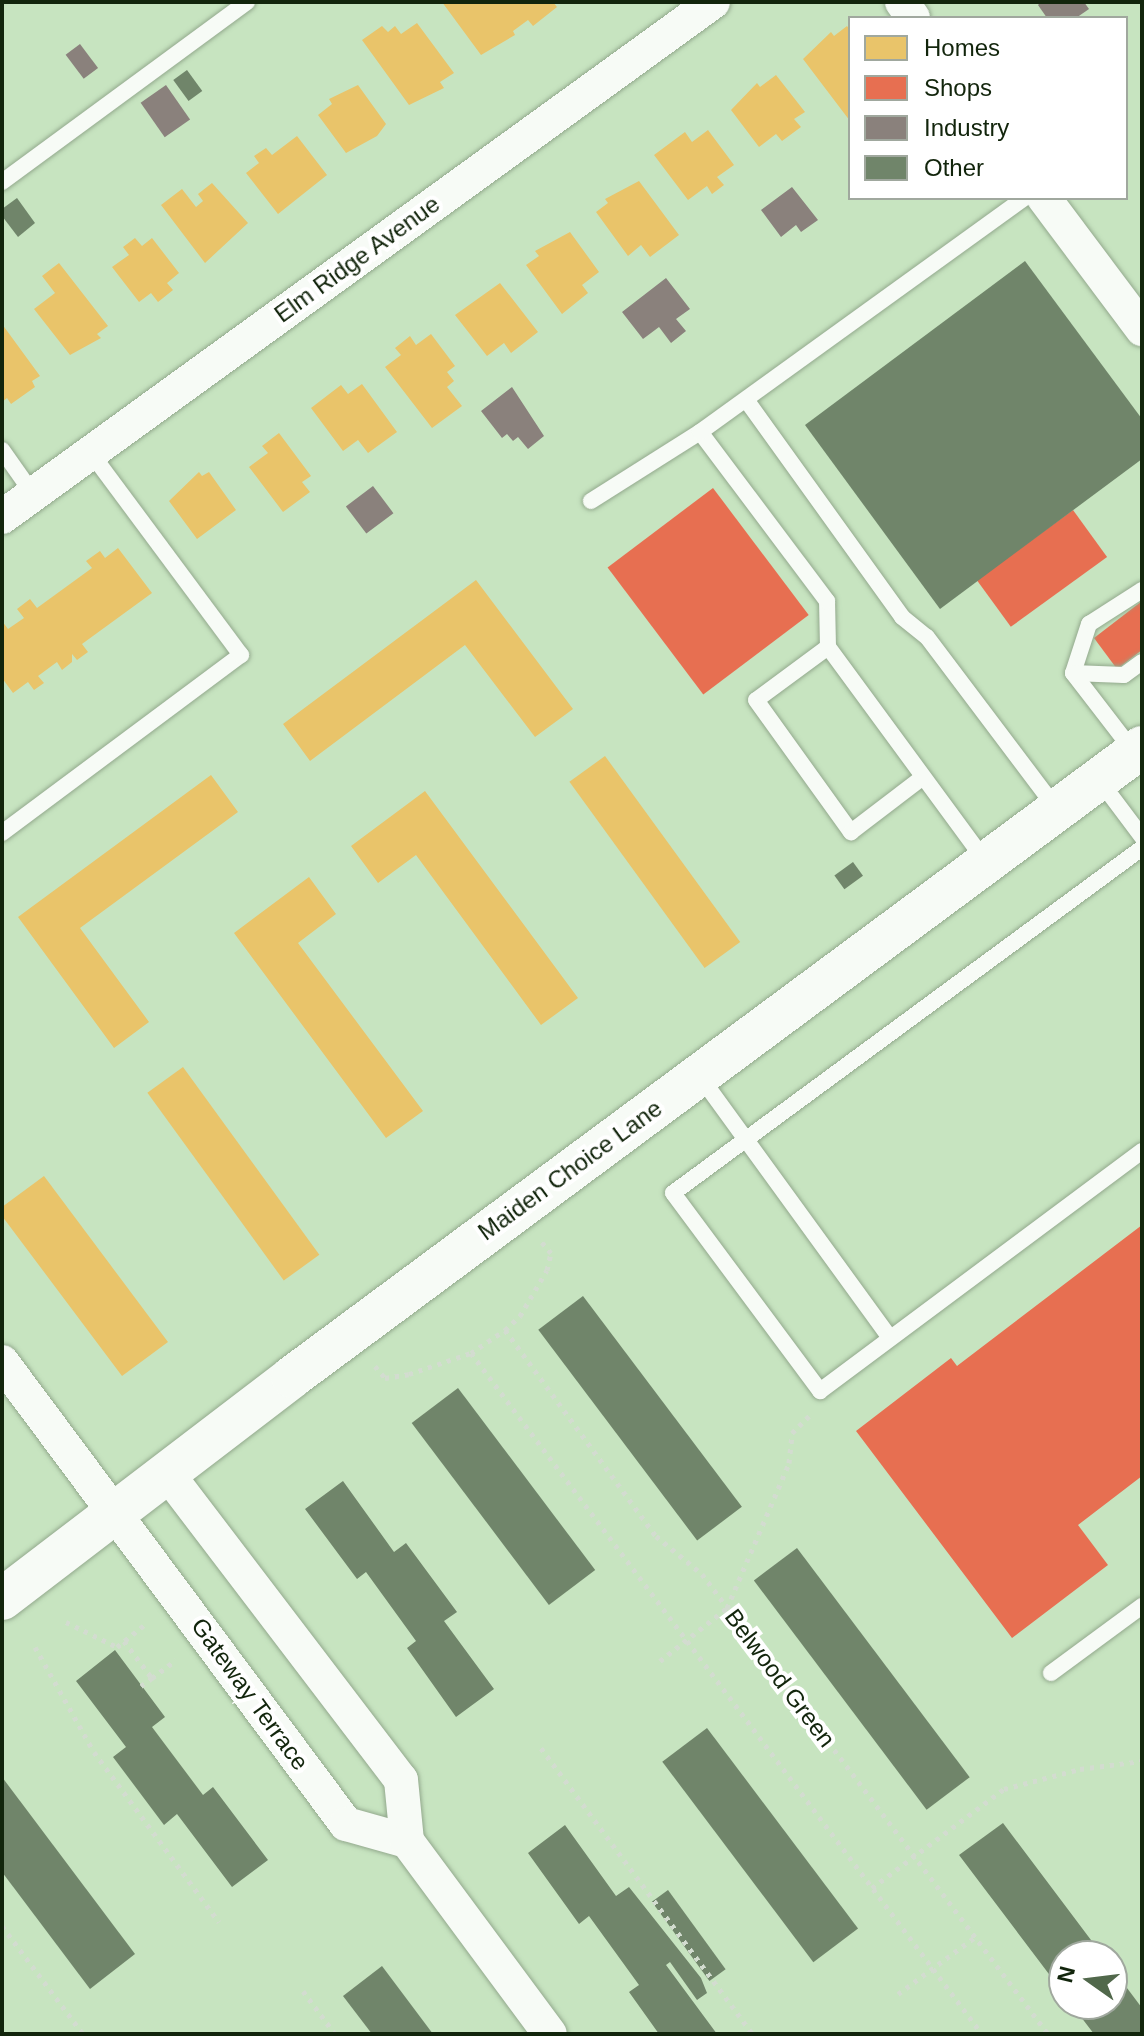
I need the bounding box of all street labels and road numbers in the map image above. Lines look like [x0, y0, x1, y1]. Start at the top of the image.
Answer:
street label: Elm Ridge Avenue [268, 189, 446, 329]
street label: Maiden Choice Lane [472, 1094, 668, 1246]
street label: Belwood Green [719, 1603, 841, 1753]
street label: Gateway Terrace [185, 1612, 315, 1776]

